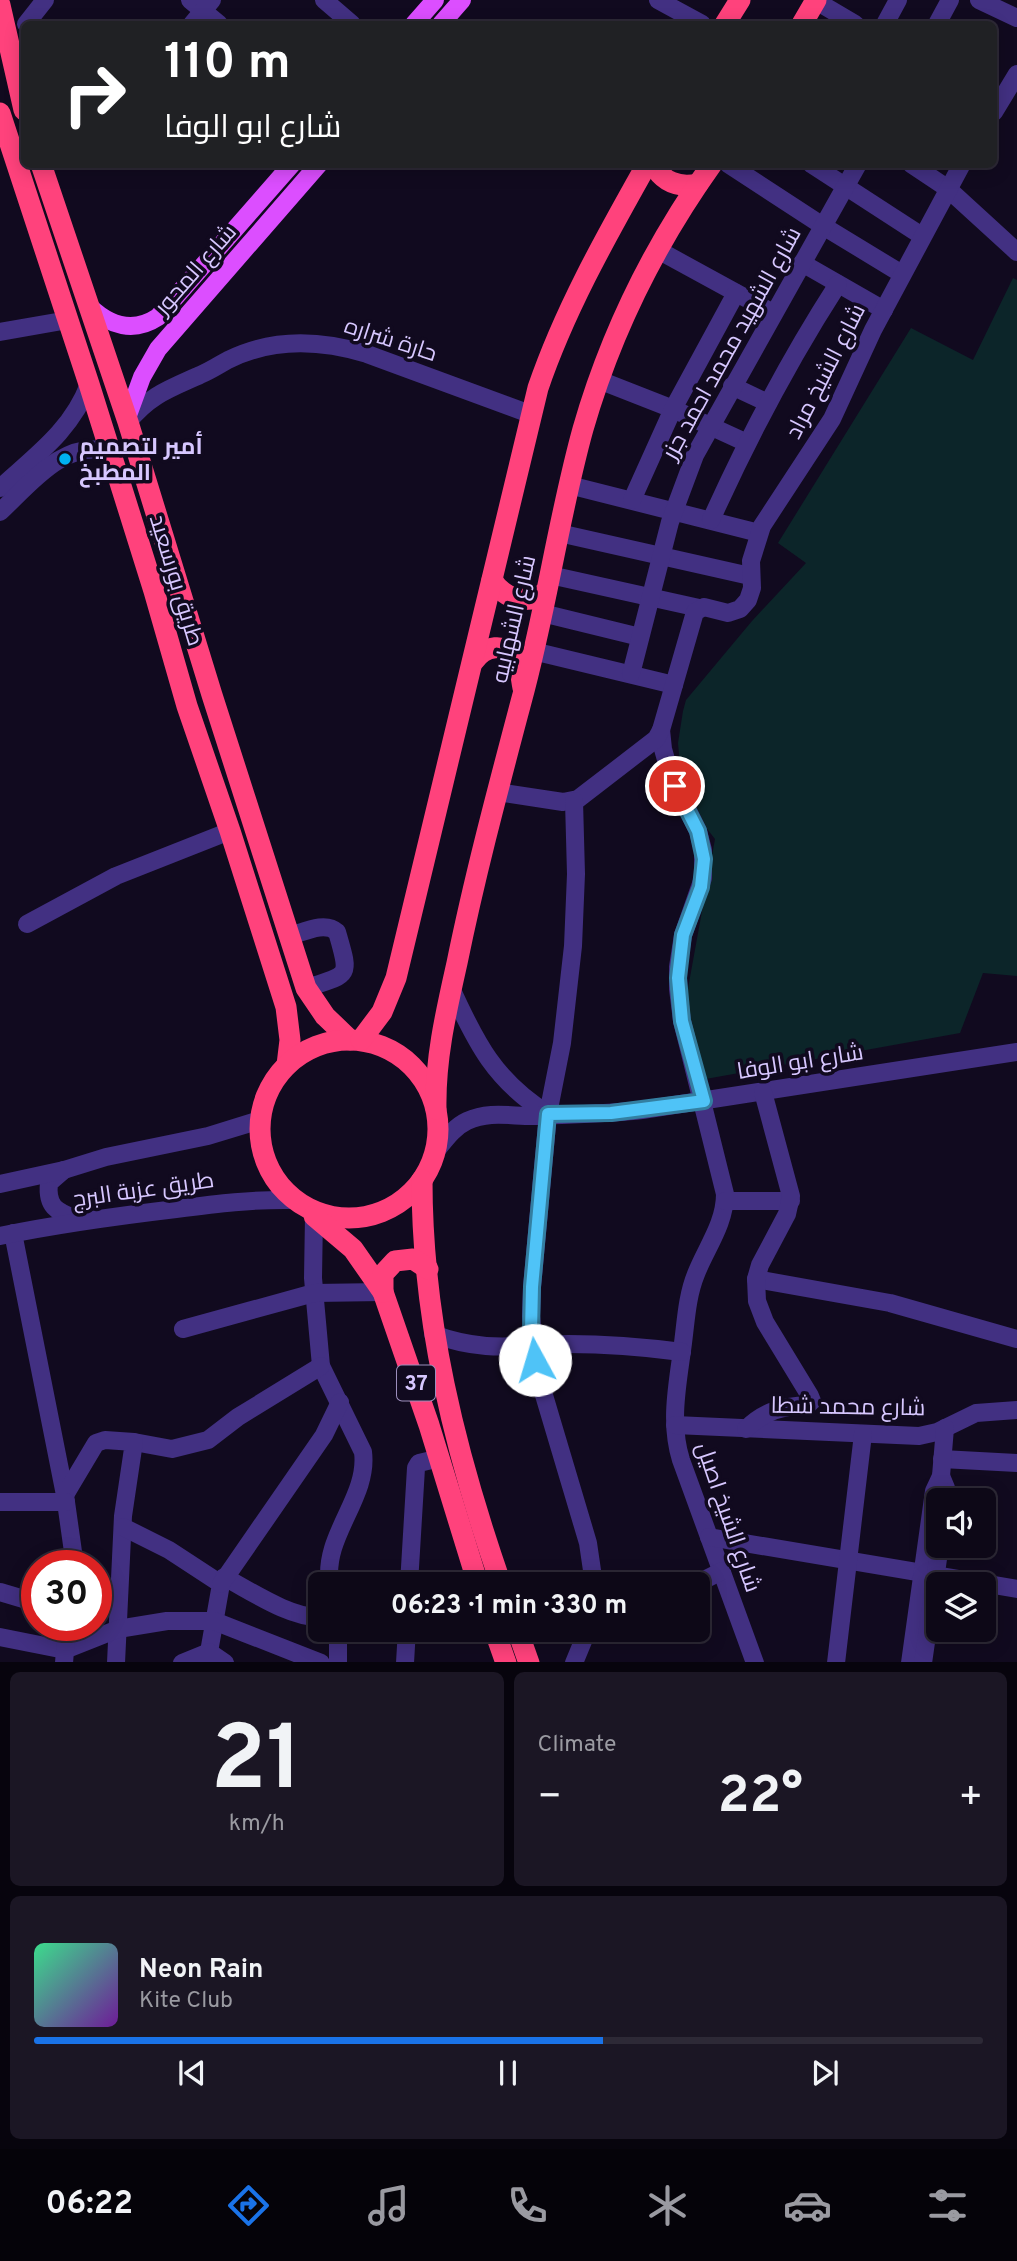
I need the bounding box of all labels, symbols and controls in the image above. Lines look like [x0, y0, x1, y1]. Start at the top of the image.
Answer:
text: 110 m [164, 34, 291, 96]
icon: right [49, 49, 140, 140]
text: شارع ابو الوفا [164, 109, 341, 149]
street label: شارع المحور [148, 219, 244, 324]
street label: شارع الشهيد محمد احمد جزر [656, 223, 809, 467]
street label: شارع الشيخ مراد [781, 300, 874, 445]
street label: حارة شراره [340, 313, 440, 370]
place label: أمير لتصميم المطبخ [79, 431, 203, 489]
marker: أمير لتصميم المطبخ [57, 451, 73, 467]
street label: طريق بورسعيد [141, 511, 208, 650]
street label: شارع الشهابيه [487, 553, 544, 686]
pin [645, 756, 705, 816]
icon: arrive [656, 767, 694, 805]
street label: شارع ابو الوفا [735, 1039, 866, 1088]
street label: طريق عزبة البرج [71, 1167, 216, 1216]
position arrow [498, 1323, 572, 1397]
road number: 37 [397, 1366, 435, 1400]
street label: شارع محمد شطا [770, 1393, 926, 1424]
street label: شارع الشيخ اصيل [687, 1439, 766, 1597]
map controls [926, 1488, 996, 1642]
button: sound [926, 1488, 996, 1558]
speed limit sign: 30 [21, 1550, 112, 1641]
button: layers [926, 1572, 996, 1642]
text: 06:23 · 1 min · 330 m [391, 1590, 627, 1623]
text: 21 [211, 1707, 303, 1822]
text: Climate [538, 1731, 616, 1760]
text: 22° [718, 1765, 803, 1831]
text: − [538, 1774, 562, 1823]
text: + [958, 1774, 983, 1823]
text: km/h [229, 1810, 285, 1839]
text: Neon Rain [139, 1954, 264, 1987]
text: Kite Club [139, 1987, 233, 2016]
icon: previous [173, 2054, 211, 2092]
icon: pause [489, 2054, 527, 2092]
icon: next [806, 2054, 844, 2092]
icon: directions [224, 2181, 273, 2230]
icon: music [364, 2181, 413, 2230]
icon: phone [503, 2181, 552, 2230]
icon: climate [643, 2181, 692, 2230]
icon: car [783, 2181, 832, 2230]
icon: filters [923, 2181, 972, 2230]
text: 06:22 [45, 2185, 133, 2225]

